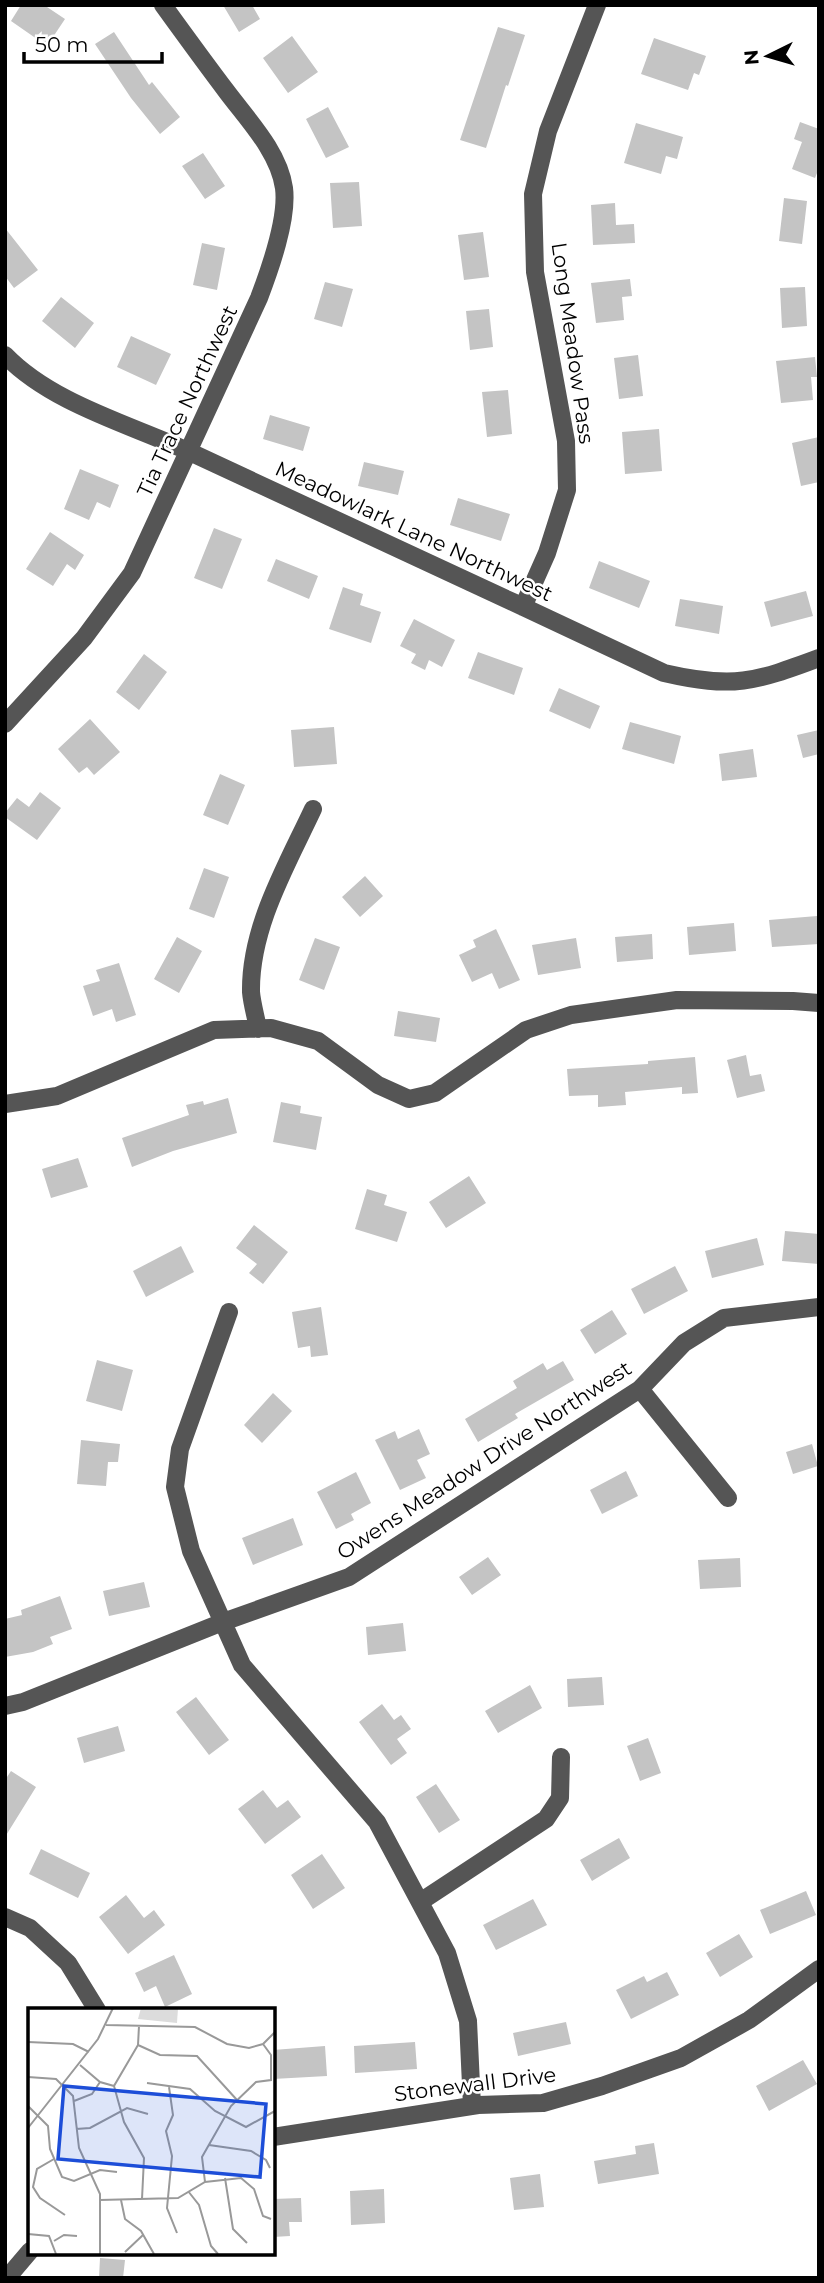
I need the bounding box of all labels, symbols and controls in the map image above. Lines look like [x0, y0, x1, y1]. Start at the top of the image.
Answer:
scale bar [24, 21, 163, 65]
north arrow [733, 21, 803, 91]
text: 50 m [35, 32, 89, 57]
text: N [739, 49, 764, 66]
street label: Long Meadow Pass [546, 241, 600, 445]
street label: Tia Trace Northwest [132, 301, 242, 501]
street label: Meadowlark Lane Northwest [271, 456, 557, 606]
street label: Owens Meadow Drive Northwest [332, 1355, 636, 1565]
inset map [28, 2008, 275, 2255]
street label: Stonewall Drive [393, 2062, 557, 2106]

